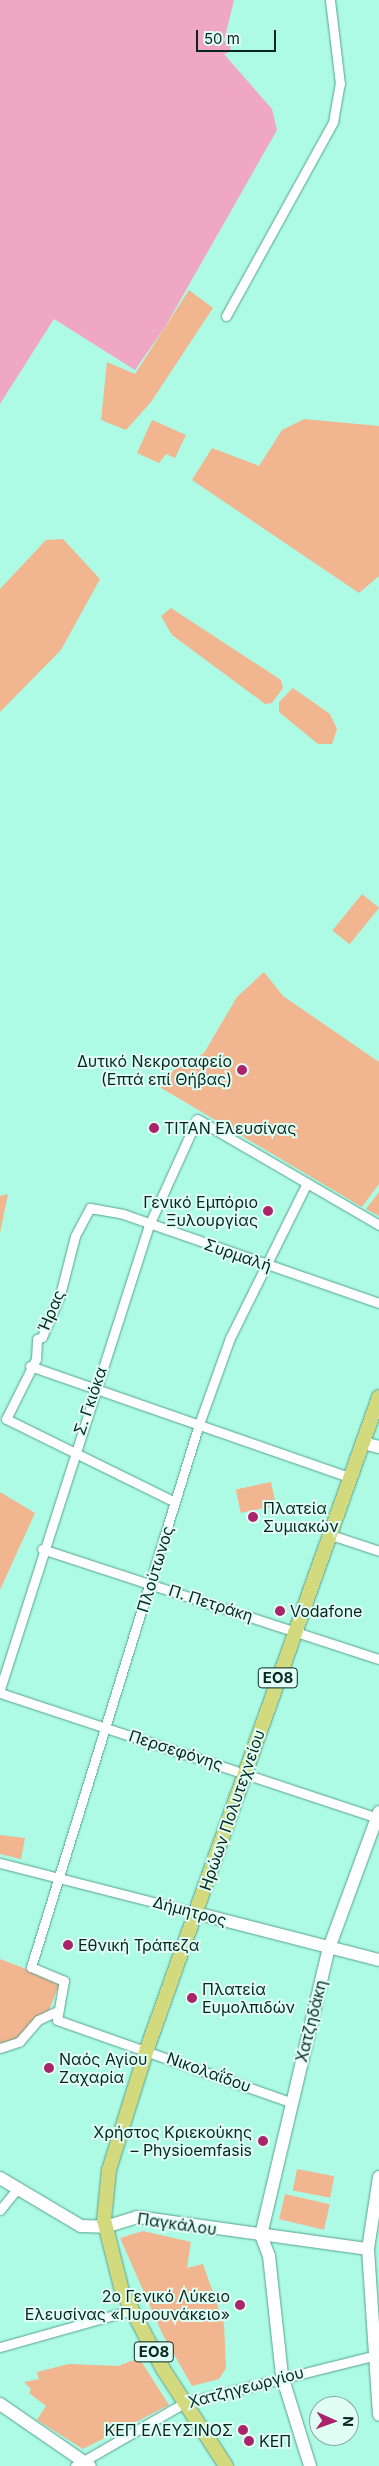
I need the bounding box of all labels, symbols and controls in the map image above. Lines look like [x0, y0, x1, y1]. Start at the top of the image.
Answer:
scale bar [199, 20, 279, 52]
text: 50 m [204, 29, 240, 48]
place label: Δυτικό Νεκροταφείο (Επτά επί Θήβας) [77, 1051, 232, 1089]
marker: Δυτικό Νεκροταφείο (Επτά επί Θήβας) [236, 1064, 248, 1076]
place label: TITAN Ελευσίνας [164, 1118, 296, 1138]
marker: TITAN Ελευσίνας [148, 1122, 160, 1134]
place label: Γενικό Εμπόριο Ξυλουργίας [143, 1192, 258, 1230]
marker: Γενικό Εμπόριο Ξυλουργίας [262, 1205, 274, 1217]
street label: Συρμαλή [202, 1235, 274, 1275]
street label: Ήρας [34, 1287, 68, 1335]
street label: Σ. Γκιόκα [69, 1364, 111, 1438]
place label: Πλατεία Συμιακών [263, 1498, 339, 1536]
marker: Πλατεία Συμιακών [247, 1511, 259, 1523]
street label: Πλούτωνος [133, 1523, 177, 1615]
street label: Π. Πετράκη [166, 1580, 256, 1626]
place label: Vodafone [290, 1601, 362, 1621]
marker: Vodafone [274, 1605, 286, 1617]
road number: ΕΟ8 [257, 1666, 299, 1690]
street label: Περσεφόνης [127, 1726, 225, 1774]
street label: Ηρώων Πολυτεχνείου [195, 1727, 269, 1893]
street label: Δήμητρος [151, 1892, 229, 1930]
place label: Εθνική Τράπεζα [78, 1935, 199, 1955]
marker: Εθνική Τράπεζα [62, 1939, 74, 1951]
street label: Χατζηδάκη [292, 1978, 330, 2064]
place label: Πλατεία Ευμολπιδών [202, 1979, 295, 2017]
marker: Πλατεία Ευμολπιδών [186, 1992, 198, 2004]
street label: Νικολαΐδου [164, 2048, 254, 2096]
place label: Ναός Αγίου Ζαχαρία [59, 2049, 148, 2087]
marker: Ναός Αγίου Ζαχαρία [43, 2062, 55, 2074]
place label: Χρήστος Κριεκούκης – Physioemfasis [93, 2122, 252, 2160]
marker: Χρήστος Κριεκούκης – Physioemfasis [256, 2134, 270, 2148]
street label: Παγκάλου [136, 2209, 218, 2239]
place label: 2ο Γενικό Λύκειο Ελευσίνας «Πυρουνάκειο» [25, 2286, 230, 2324]
marker: 2ο Γενικό Λύκειο Ελευσίνας «Πυρουνάκειο» [234, 2299, 246, 2311]
road number: ΕΟ8 [133, 2340, 175, 2364]
street label: Χατζηγεωργίου [186, 2362, 306, 2412]
north arrow [309, 2396, 359, 2446]
text: N [340, 2416, 357, 2427]
place label: ΚΕΠ ΕΛΕΥΣΙΝΟΣ [104, 2420, 233, 2440]
marker: ΚΕΠ ΕΛΕΥΣΙΝΟΣ [237, 2424, 249, 2436]
place label: ΚΕΠ [259, 2431, 291, 2451]
marker: ΚΕΠ [243, 2435, 255, 2447]

